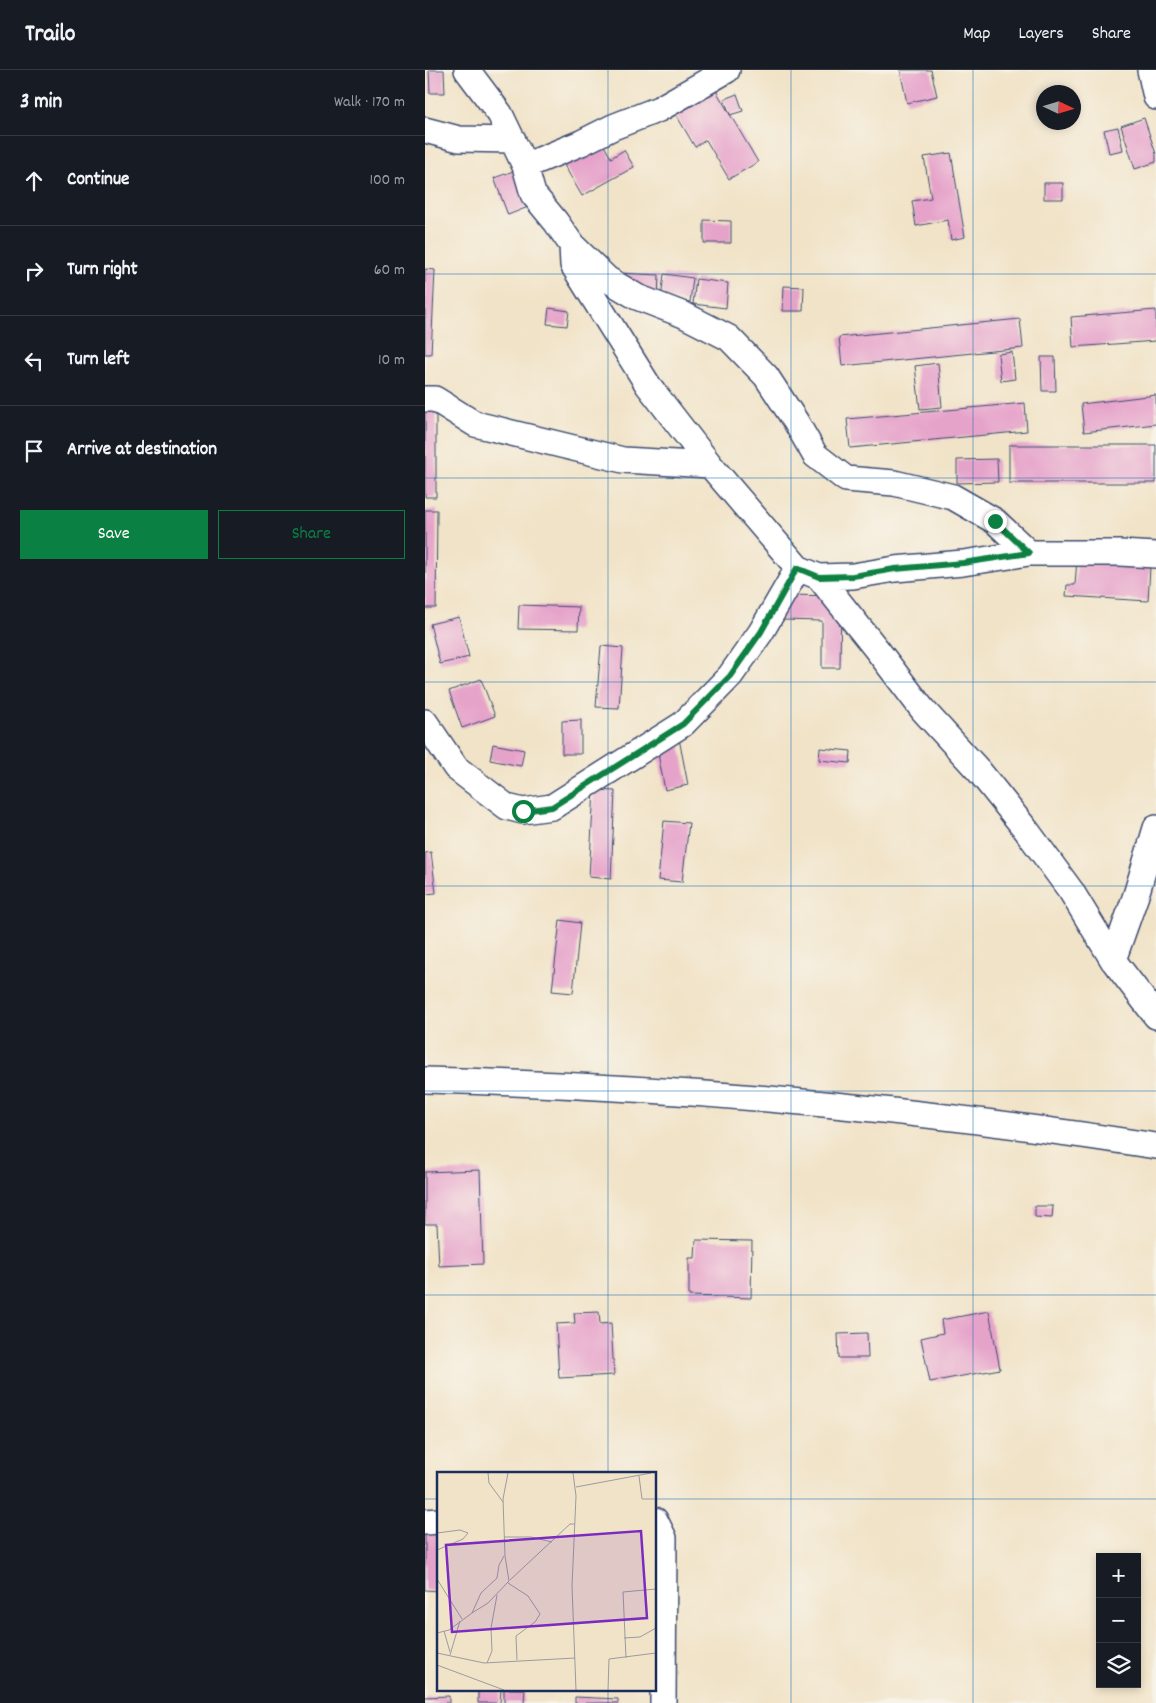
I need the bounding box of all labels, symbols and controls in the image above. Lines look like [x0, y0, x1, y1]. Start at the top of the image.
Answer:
text: Trailo [25, 18, 76, 52]
text: Map [963, 22, 990, 47]
text: Layers [1018, 22, 1064, 47]
text: Share [1092, 22, 1131, 47]
north arrow [1036, 85, 1081, 130]
text: 3 min [20, 88, 62, 118]
text: Walk · 170 m [334, 91, 405, 114]
icon: ahead [20, 167, 48, 195]
text: Continue [67, 167, 129, 194]
text: 100 m [369, 169, 405, 192]
icon: right [20, 257, 48, 285]
text: Turn right [67, 257, 138, 284]
text: 60 m [374, 259, 405, 282]
icon: left [20, 347, 48, 375]
text: Turn left [67, 347, 130, 374]
text: 10 m [378, 349, 405, 372]
icon: arrive [20, 437, 48, 465]
text: Arrive at destination [67, 437, 217, 464]
button: Save [20, 510, 208, 559]
button: Share [218, 510, 405, 559]
route end [984, 510, 1007, 533]
route start [512, 800, 535, 823]
inset map [437, 1472, 656, 1690]
map controls [1096, 1553, 1141, 1688]
button: + [1096, 1553, 1141, 1598]
button: − [1096, 1598, 1141, 1643]
button: layers [1096, 1643, 1141, 1688]

